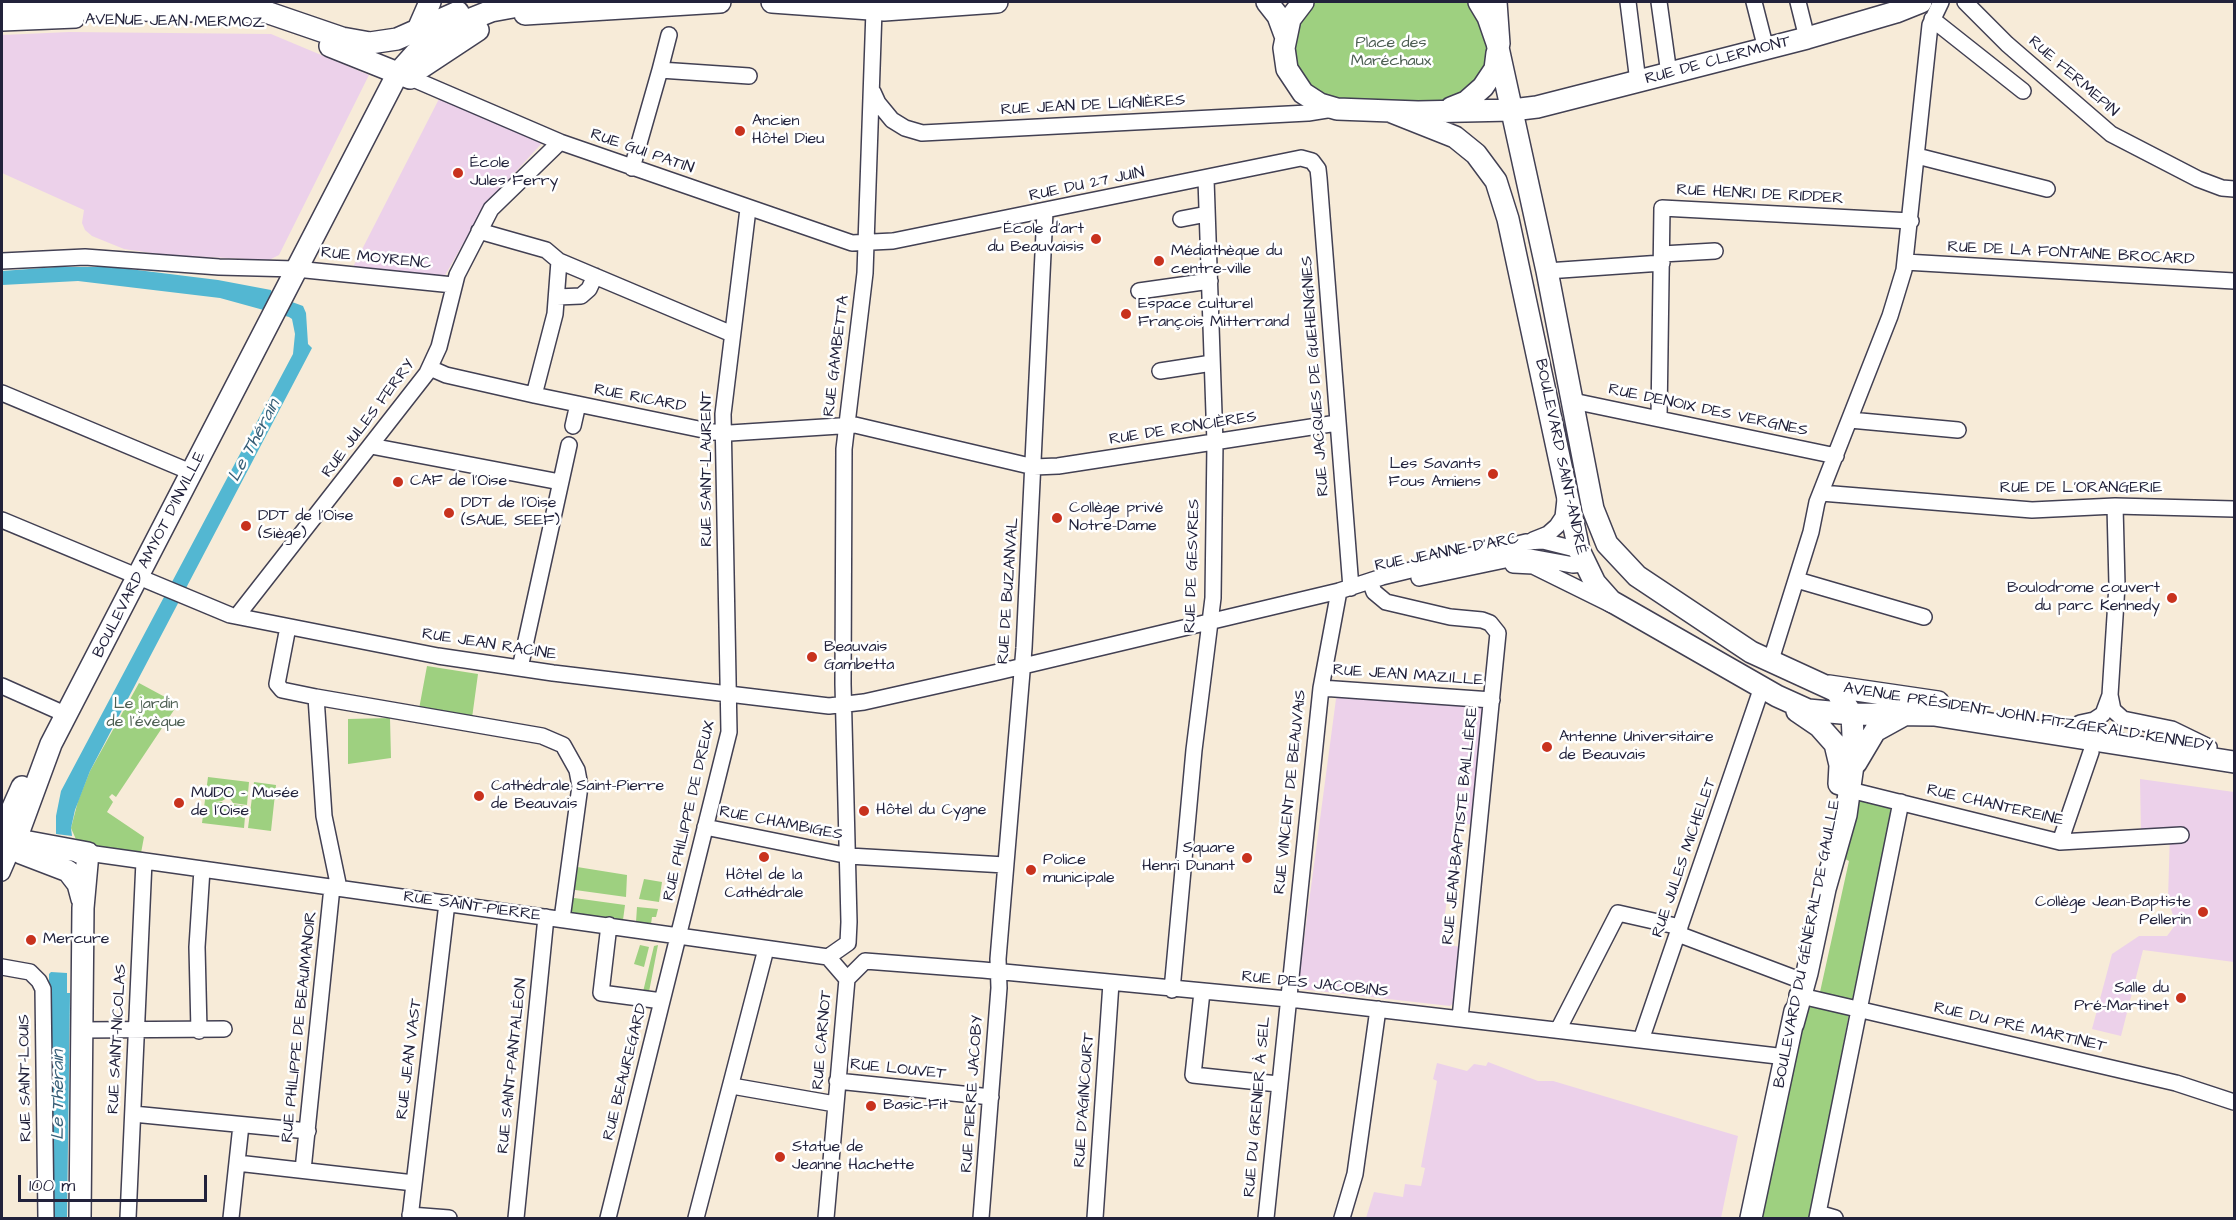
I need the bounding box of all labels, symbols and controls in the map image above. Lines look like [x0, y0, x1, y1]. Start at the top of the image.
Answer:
street label: AVENUE JEAN MERMOZ [85, 11, 265, 33]
street label: RUE DE CLERMONT [1643, 32, 1793, 90]
street label: RUE FERMEPIN [2024, 32, 2122, 122]
park label: Place des Maréchaux [1351, 34, 1431, 72]
street label: RUE JEAN DE LIGNIÈRES [1000, 92, 1186, 120]
place label: Ancien Hôtel Dieu [752, 112, 824, 150]
marker: Ancien Hôtel Dieu [733, 124, 747, 138]
street label: RUE GUI PATIN [588, 125, 696, 179]
place label: École Jules Ferry [470, 154, 558, 192]
street label: RUE DU 27 JUIN [1028, 163, 1146, 207]
marker: École Jules Ferry [451, 166, 465, 180]
street label: RUE HENRI DE RIDDER [1676, 181, 1844, 209]
place label: École d'art du Beauvaisis [988, 220, 1084, 258]
marker: École d'art du Beauvaisis [1089, 232, 1103, 246]
street label: RUE DE LA FONTAINE BROCARD [1947, 238, 2195, 270]
place label: Médiathèque du centre-ville [1171, 242, 1282, 280]
street label: RUE MOYRENC [320, 244, 432, 274]
marker: Médiathèque du centre-ville [1152, 254, 1166, 268]
street label: RUE JACQUES DE GUEHENGNIES [1298, 255, 1334, 497]
street label: RUE GAMBETTA [820, 294, 854, 418]
place label: Espace culturel François Mitterrand [1138, 295, 1289, 333]
marker: Espace culturel François Mitterrand [1119, 307, 1133, 321]
street label: RUE JULES FERRY [318, 356, 420, 482]
street label: BOULEVARD SAINT-ANDRÉ [1530, 357, 1590, 557]
street label: RUE DENOIX DES VERGNES [1606, 380, 1810, 442]
street label: RUE RICARD [592, 381, 688, 417]
street label: RUE SAINT-LAURENT [698, 391, 718, 547]
water label: Le Thérain [224, 396, 286, 486]
street label: RUE DE RONCIÈRES [1108, 408, 1258, 450]
street label: BOULEVARD AMYOT D'INVILLE [90, 449, 210, 661]
place label: Les Savants Fous Amiens [1389, 455, 1481, 493]
marker: Les Savants Fous Amiens [1486, 467, 1500, 481]
place label: CAF de l'Oise [410, 472, 507, 492]
marker: CAF de l'Oise [391, 475, 405, 489]
street label: RUE DE L'ORANGERIE [2000, 479, 2162, 499]
place label: DDT de l'Oise (SAUE, SEEF) [461, 494, 560, 532]
street label: RUE DE GESVRES [1181, 498, 1205, 634]
place label: Collège privé Notre-Dame [1069, 499, 1163, 537]
marker: DDT de l'Oise (SAUE, SEEF) [442, 506, 456, 520]
place label: DDT de l'Oise (Siège) [258, 507, 353, 545]
marker: Collège privé Notre-Dame [1050, 511, 1064, 525]
street label: RUE DE BUZANVAL [994, 517, 1024, 665]
marker: DDT de l'Oise (Siège) [239, 519, 253, 533]
street label: RUE JEANNE D'ARC [1373, 530, 1521, 576]
place label: Boulodrome couvert du parc Kennedy [2007, 579, 2160, 617]
marker: Boulodrome couvert du parc Kennedy [2165, 591, 2179, 605]
street label: RUE JEAN RACINE [420, 625, 558, 665]
place label: Beauvais Gambetta [824, 638, 894, 676]
marker: Beauvais Gambetta [805, 650, 819, 664]
street label: RUE JEAN MAZILLE [1332, 661, 1484, 691]
street label: AVENUE PRÉSIDENT JOHN FITZGERALD KENNEDY [1842, 679, 2214, 757]
street label: RUE VINCENT DE BEAUVAIS [1271, 689, 1311, 895]
park label: Le jardin de l'évèque [107, 695, 185, 733]
street label: RUE JEAN-BAPTISTE BAILLIÈRE [1439, 706, 1483, 946]
street label: RUE PHILIPPE DE DREUX [660, 719, 720, 903]
place label: Antenne Universitaire de Beauvais [1559, 728, 1714, 766]
marker: Antenne Universitaire de Beauvais [1540, 740, 1554, 754]
street label: RUE JULES MICHELET [1649, 776, 1721, 940]
place label: Cathédrale Saint-Pierre de Beauvais [491, 777, 664, 815]
street label: RUE CHANTEREINE [1925, 781, 2065, 831]
place label: MUDO – Musée de l'Oise [191, 784, 299, 822]
marker: Cathédrale Saint-Pierre de Beauvais [472, 789, 486, 803]
marker: MUDO – Musée de l'Oise [172, 796, 186, 810]
street label: BOULEVARD DU GÉNÉRAL DE GAULLE [1771, 798, 1845, 1090]
place label: Hôtel du Cygne [876, 801, 986, 821]
street label: RUE CHAMBIGES [718, 803, 844, 845]
marker: Hôtel du Cygne [857, 804, 871, 818]
place label: Square Henri Dunant [1142, 839, 1235, 877]
marker: Hôtel de la Cathédrale [757, 850, 771, 864]
place label: Police municipale [1043, 851, 1115, 889]
marker: Square Henri Dunant [1240, 851, 1254, 865]
marker: Police municipale [1024, 863, 1038, 877]
place label: Hôtel de la Cathédrale [725, 866, 803, 904]
street label: RUE SAINT-PIERRE [402, 888, 542, 926]
place label: Collège Jean-Baptiste Pellerin [2035, 893, 2191, 931]
marker: Collège Jean-Baptiste Pellerin [2196, 905, 2210, 919]
street label: RUE PHILIPPE DE BEAUMANOIR [278, 910, 322, 1144]
place label: Mercure [43, 930, 109, 950]
marker: Mercure [24, 933, 38, 947]
street label: RUE SAINT-NICOLAS [104, 963, 132, 1115]
street label: RUE DES JACOBINS [1241, 968, 1389, 1002]
street label: RUE SAINT-PANTALÉON [494, 977, 532, 1155]
place label: Salle du Pré-Martinet [2074, 979, 2169, 1017]
street label: RUE CARNOT [809, 989, 837, 1091]
marker: Salle du Pré-Martinet [2174, 991, 2188, 1005]
street label: RUE JEAN VAST [393, 998, 427, 1120]
street label: RUE DU PRÉ MARTINET [1932, 999, 2108, 1057]
street label: RUE BEAUREGARD [600, 1002, 652, 1142]
street label: RUE SAINT-LOUIS [15, 1014, 37, 1142]
street label: RUE PIERRE JACOBY [958, 1015, 988, 1173]
street label: RUE DU GRENIER À SEL [1241, 1016, 1275, 1198]
street label: RUE D'AGINCOURT [1071, 1032, 1099, 1168]
water label: Le Thérain [48, 1050, 70, 1140]
street label: RUE LOUVET [849, 1055, 947, 1085]
place label: Basic-Fit [883, 1096, 948, 1116]
marker: Basic-Fit [864, 1099, 878, 1113]
place label: Statue de Jeanne Hachette [792, 1138, 914, 1176]
marker: Statue de Jeanne Hachette [773, 1150, 787, 1164]
scale bar [21, 1163, 210, 1201]
text: 100 m [29, 1173, 75, 1198]

